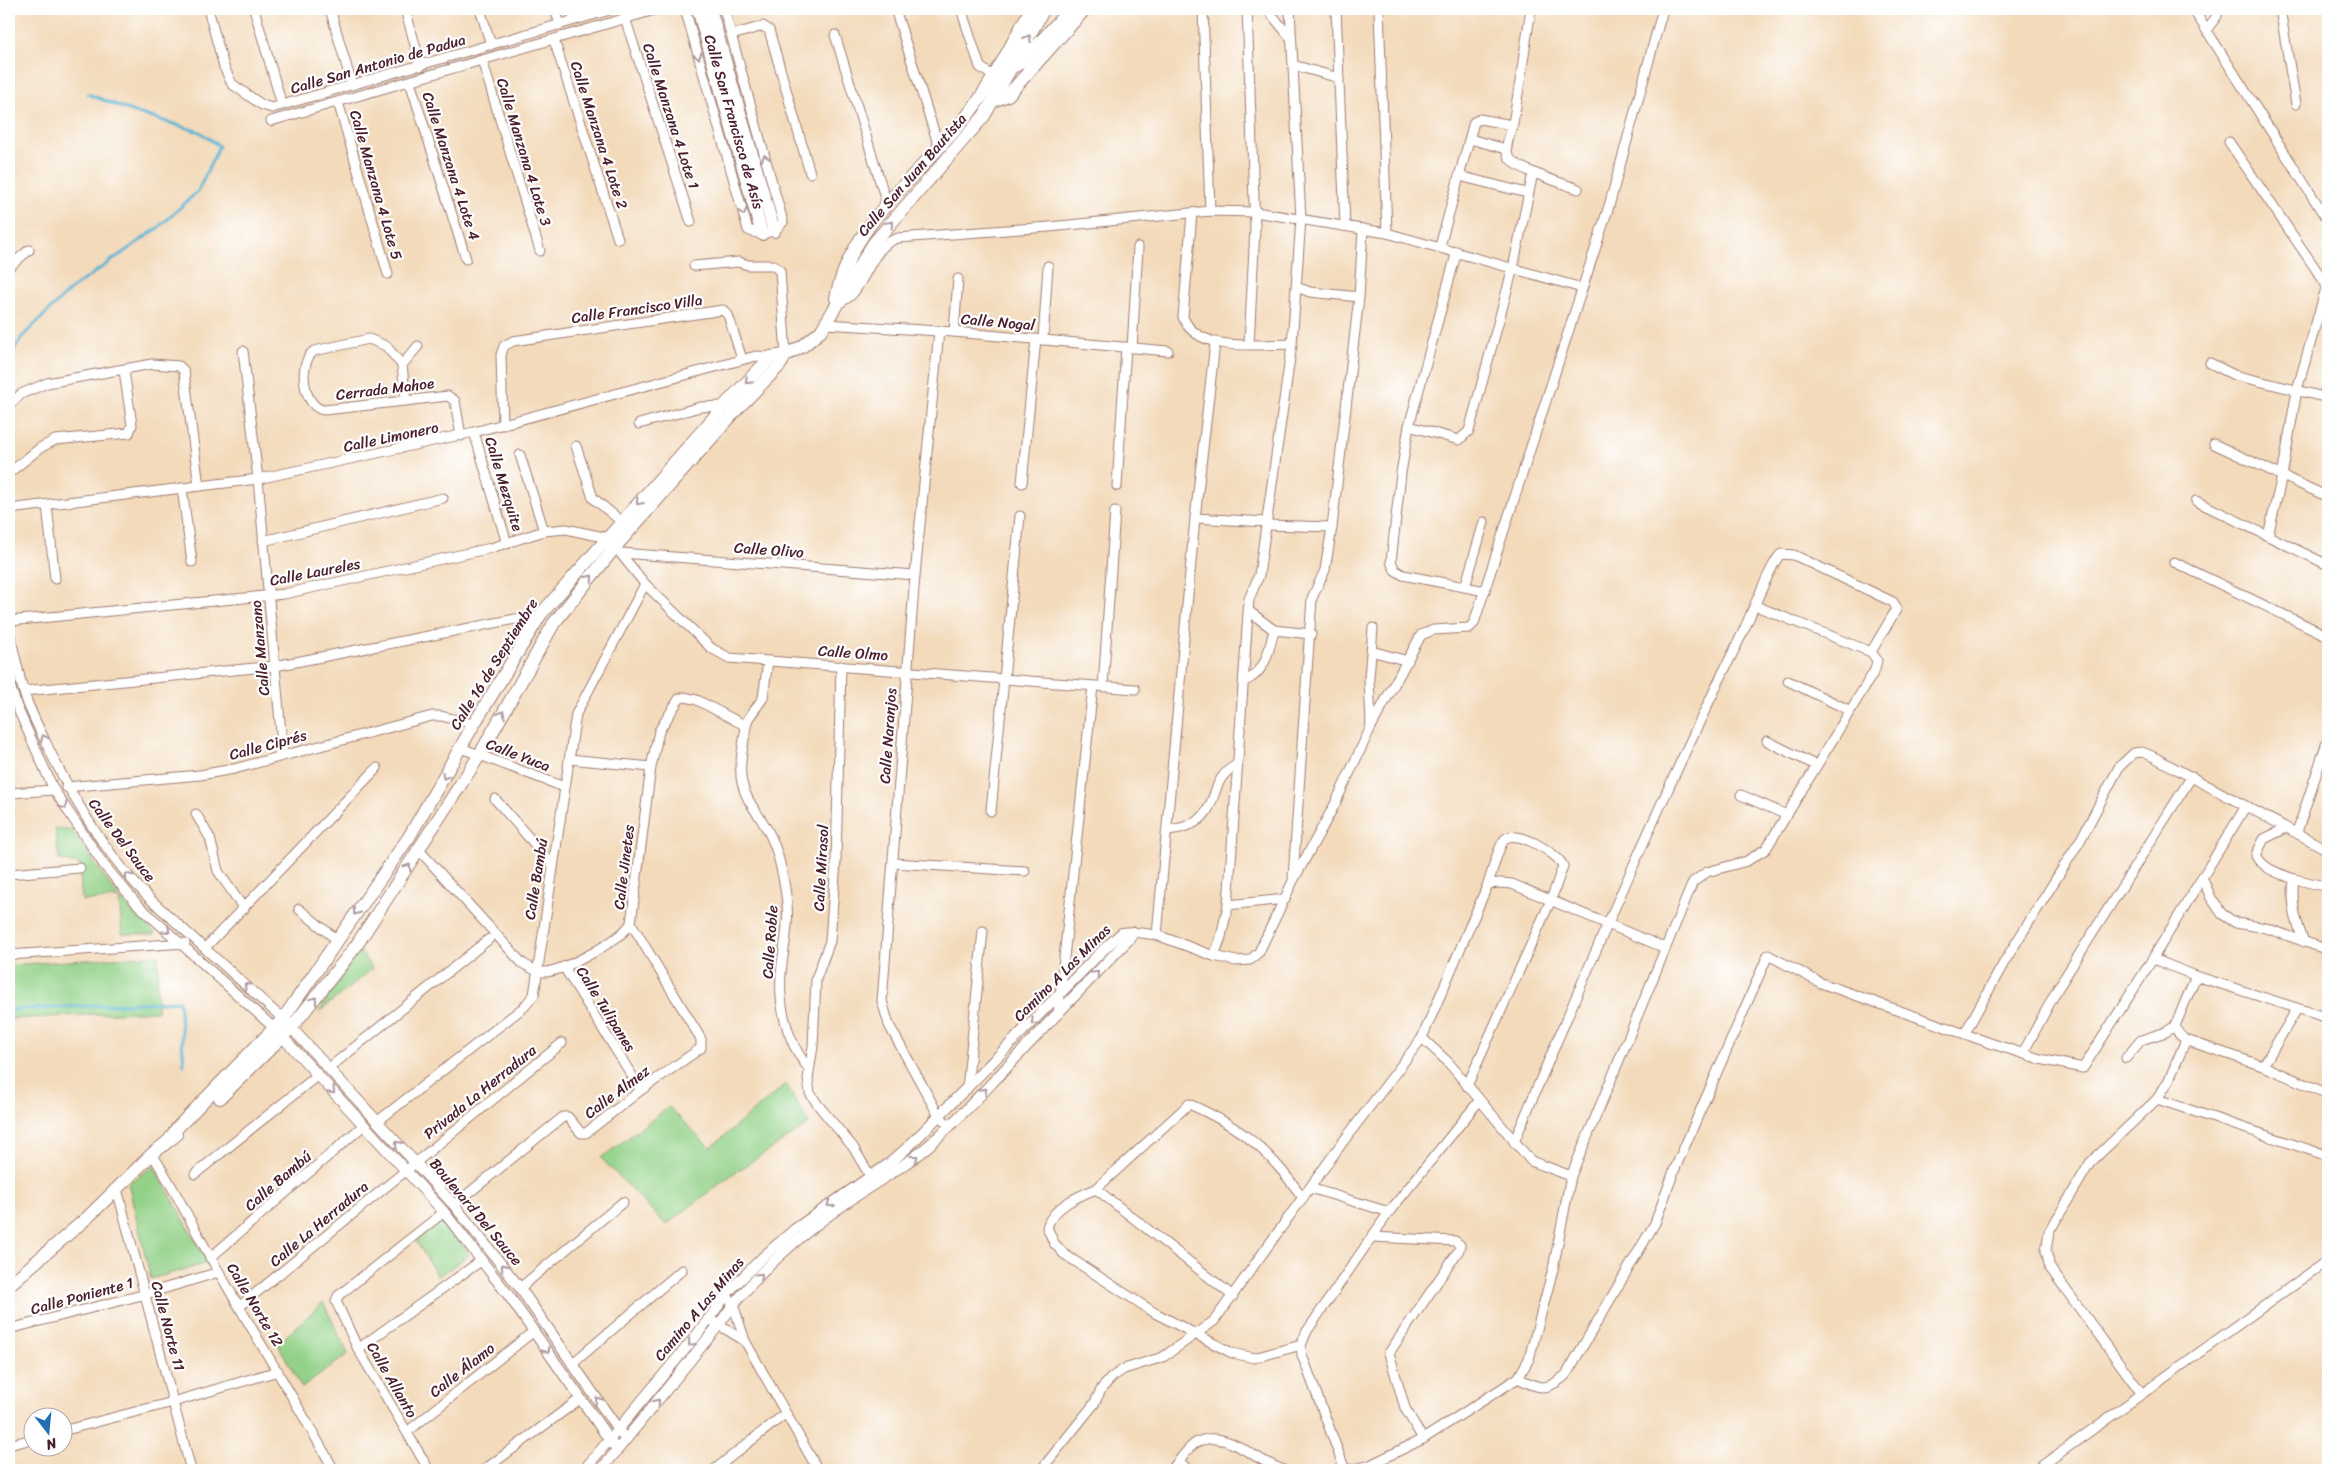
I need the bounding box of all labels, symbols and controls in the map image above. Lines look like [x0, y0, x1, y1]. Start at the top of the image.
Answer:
street label: Calle San Antonio de Padua [287, 26, 469, 101]
street label: Calle San Francisco de Asís [697, 32, 771, 212]
one-way arrow [1021, 34, 1031, 43]
street label: Calle Manzana 4 Lote 1 [635, 40, 707, 192]
one-way arrow [692, 51, 703, 60]
street label: Calle Manzana 4 Lote 2 [563, 58, 635, 213]
street label: Calle Manzana 4 Lote 3 [489, 75, 559, 229]
street label: Calle Manzana 4 Lote 4 [415, 88, 487, 244]
street label: Calle Manzana 4 Lote 5 [342, 107, 410, 263]
street label: Calle San Juan Bautista [851, 107, 973, 243]
one-way arrow [761, 155, 771, 163]
one-way arrow [737, 207, 748, 216]
one-way arrow [885, 220, 894, 229]
street label: Calle Francisco Villa [570, 287, 705, 331]
street label: Calle Nogal [960, 306, 1037, 338]
street label: Cerrada Mahoe [334, 370, 436, 408]
one-way arrow [744, 376, 753, 385]
street label: Calle Limonero [341, 414, 442, 460]
street label: Calle Mezquite [477, 434, 531, 534]
one-way arrow [636, 497, 645, 506]
street label: Calle Olivo [733, 535, 805, 565]
street label: Calle Laureles [267, 550, 363, 594]
one-way arrow [585, 575, 593, 584]
street label: Calle 16 de Septiembre [443, 593, 545, 735]
street label: Calle Manzano [243, 599, 277, 697]
street label: Calle Olmo [817, 638, 889, 668]
street label: Calle Naranjos [872, 687, 904, 785]
one-way arrow [496, 710, 506, 719]
street label: Calle Ciprés [226, 722, 310, 768]
street label: Calle Yuca [482, 731, 554, 779]
one-way arrow [39, 734, 50, 743]
one-way arrow [441, 771, 451, 780]
street label: Calle Del Sauce [82, 792, 162, 888]
one-way arrow [58, 800, 68, 809]
street label: Calle Jinetes [606, 823, 642, 911]
street label: Calle Mirasol [806, 823, 836, 912]
street label: Calle Bambú [517, 836, 555, 922]
one-way arrow [401, 863, 411, 872]
one-way arrow [125, 872, 134, 881]
street label: Calle Roble [754, 904, 786, 980]
one-way arrow [353, 907, 362, 916]
street label: Camino A Las Minas [1007, 917, 1118, 1028]
one-way arrow [162, 924, 171, 933]
street label: Calle Tulipanes [569, 961, 643, 1058]
one-way arrow [1090, 970, 1099, 979]
one-way arrow [243, 983, 252, 992]
one-way arrow [309, 997, 317, 1006]
one-way arrow [1030, 1016, 1039, 1025]
street label: Privada La Herradura [418, 1038, 543, 1146]
street label: Calle Almez [578, 1058, 656, 1126]
one-way arrow [326, 1085, 335, 1094]
one-way arrow [978, 1088, 987, 1097]
one-way arrow [395, 1140, 404, 1149]
street label: Calle Bambú [239, 1144, 318, 1218]
street label: Boulevard Del Sauce [423, 1152, 529, 1272]
one-way arrow [909, 1154, 918, 1163]
street label: Calle La Herradura [263, 1174, 375, 1274]
one-way arrow [826, 1198, 836, 1207]
street label: Camino A Las Minas [647, 1250, 751, 1367]
street label: Calle Norte 12 [220, 1258, 291, 1352]
one-way arrow [500, 1264, 509, 1273]
street label: Calle Poniente 1 [28, 1270, 136, 1322]
one-way arrow [754, 1273, 763, 1282]
street label: Calle Norte 11 [144, 1278, 192, 1374]
street label: Calle Álamo [423, 1336, 501, 1404]
street label: Calle Allanto [360, 1337, 425, 1424]
one-way arrow [688, 1337, 697, 1346]
one-way arrow [541, 1344, 550, 1354]
one-way arrow [595, 1397, 603, 1406]
one-way arrow [651, 1398, 660, 1407]
north arrow [22, 1406, 72, 1456]
text: N [43, 1430, 61, 1457]

